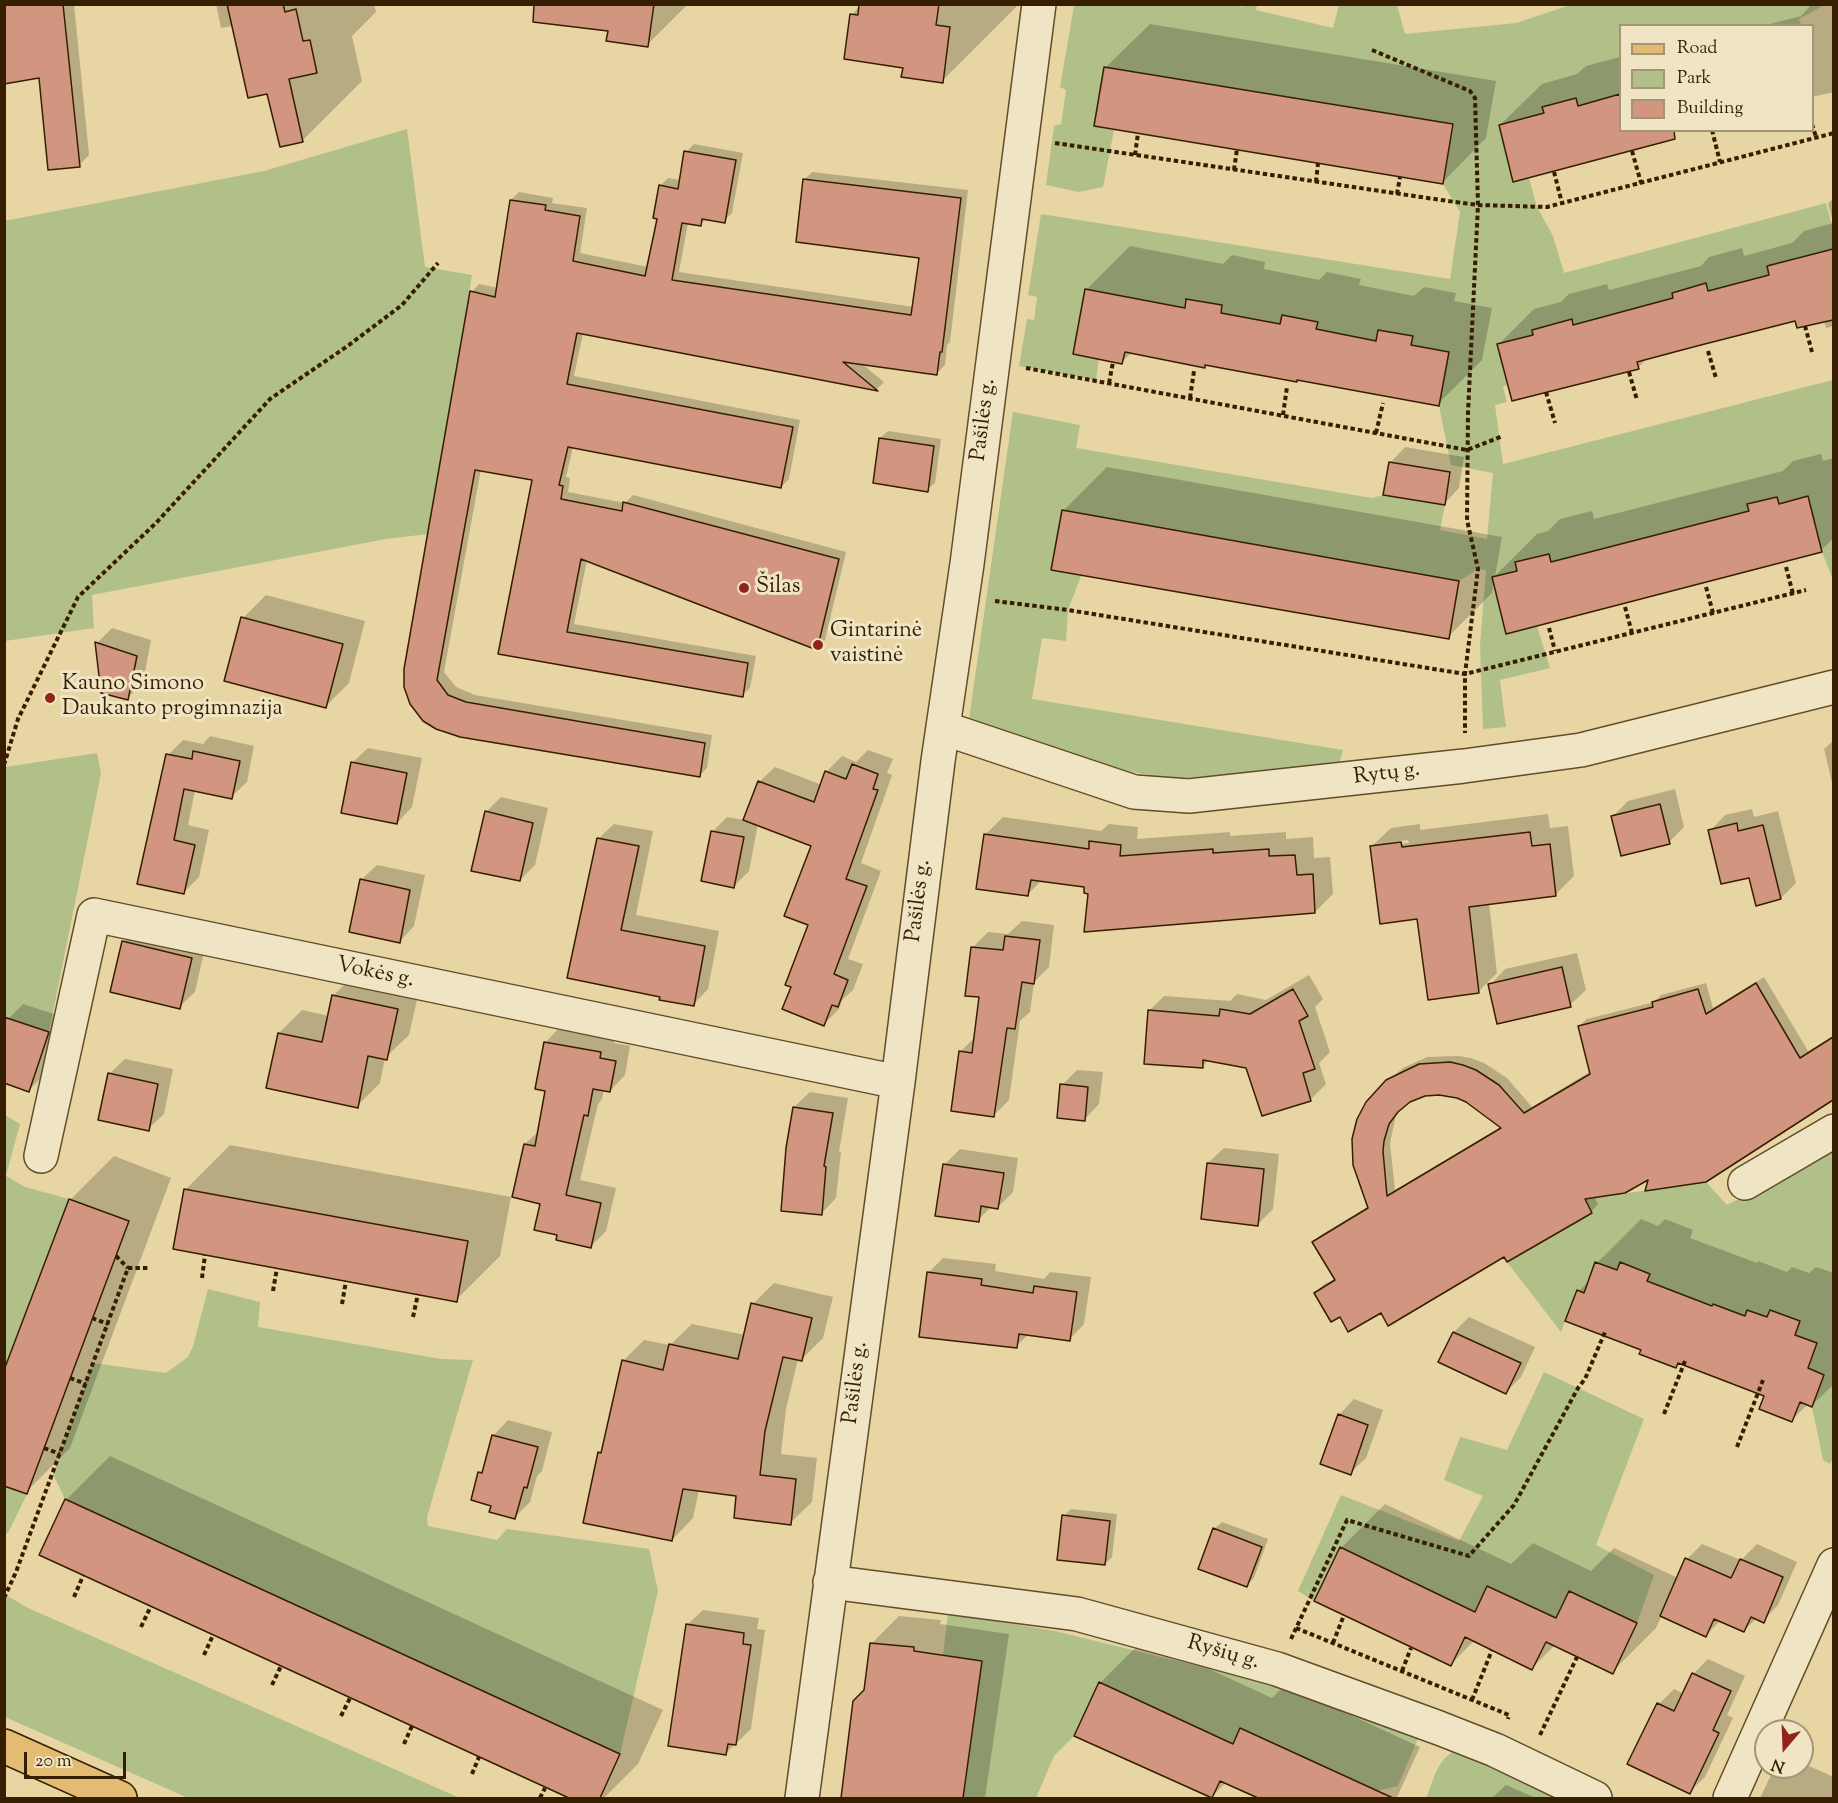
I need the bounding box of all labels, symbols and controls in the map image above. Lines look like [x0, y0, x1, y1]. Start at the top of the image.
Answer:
legend [1619, 24, 1814, 132]
text: Road [1677, 36, 1717, 62]
text: Park [1677, 66, 1711, 92]
text: Building [1677, 96, 1743, 122]
street label: Pašilės g. [967, 377, 1003, 463]
place label: Šilas [756, 575, 800, 601]
marker: Šilas [737, 581, 751, 595]
place label: Gintarinė vaistinė [830, 619, 922, 670]
marker: Gintarinė vaistinė [811, 638, 825, 652]
place label: Kauno Simono Daukanto progimnazija [62, 672, 283, 724]
marker: Kauno Simono Daukanto progimnazija [43, 691, 57, 705]
street label: Rytų g. [1352, 758, 1422, 792]
street label: Pašilės g. [902, 858, 938, 944]
street label: Vokės g. [334, 953, 416, 995]
street label: Pašilės g. [839, 1340, 875, 1426]
street label: Ryšių g. [1184, 1631, 1262, 1677]
north arrow [1754, 1719, 1814, 1779]
scale bar [27, 1740, 129, 1778]
text: 20 m [35, 1749, 72, 1775]
text: N [1769, 1752, 1788, 1778]

